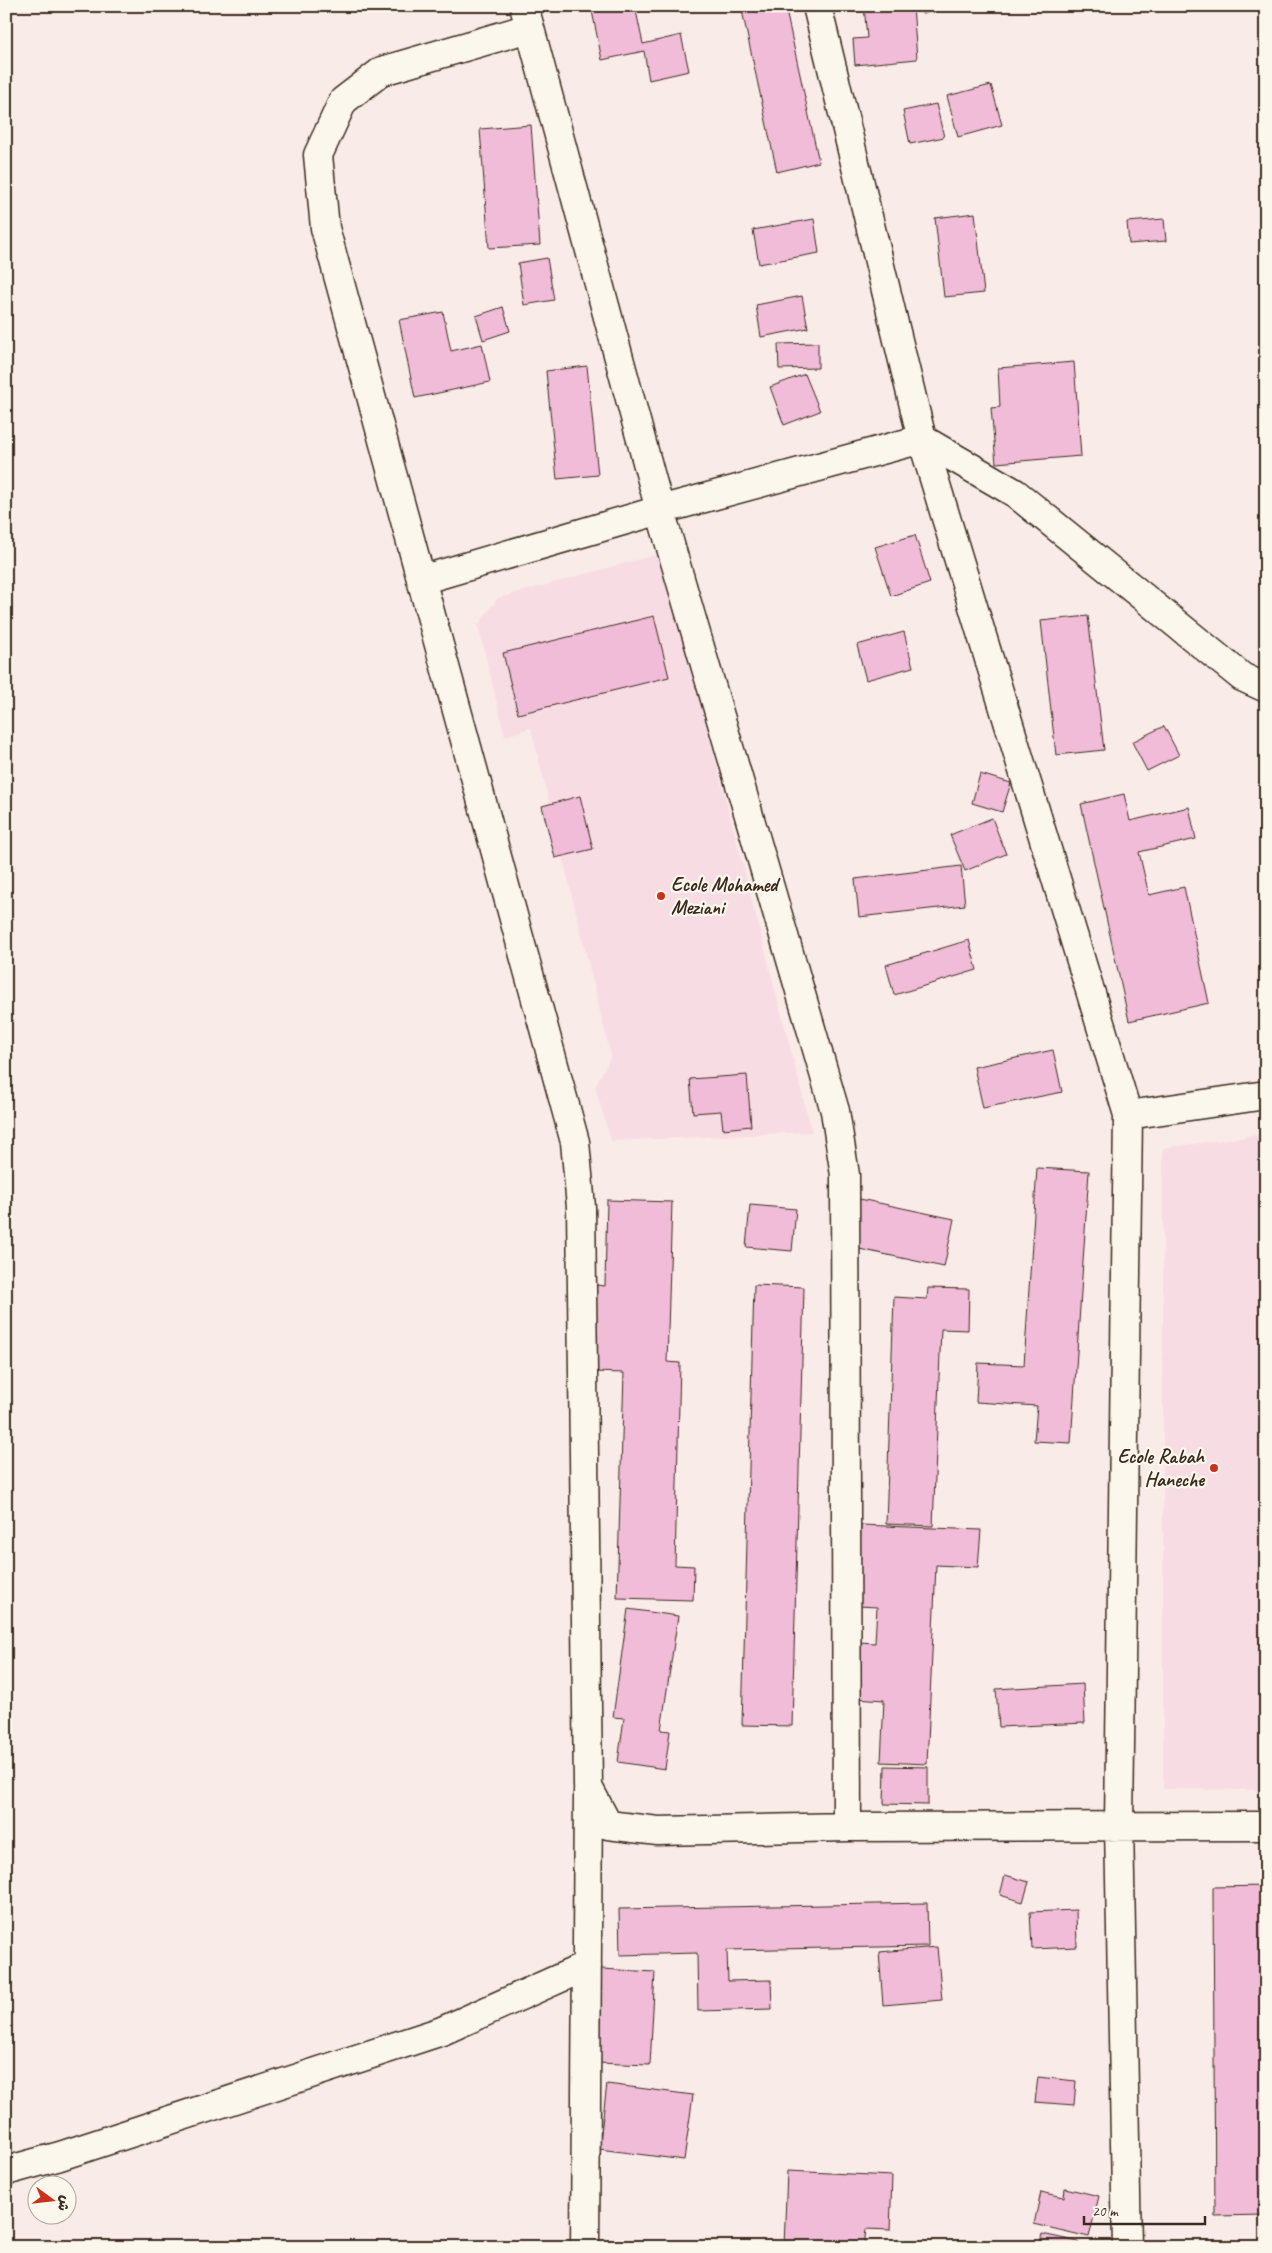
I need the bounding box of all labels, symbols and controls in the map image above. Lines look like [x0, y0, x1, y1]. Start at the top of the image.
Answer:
place label: Ecole Mohamed Meziani [671, 872, 781, 920]
marker: Ecole Mohamed Meziani [655, 890, 667, 902]
place label: Ecole Rabah Haneche [1117, 1444, 1206, 1492]
marker: Ecole Rabah Haneche [1208, 1462, 1220, 1474]
north arrow [28, 2176, 78, 2226]
scale bar [1084, 2193, 1206, 2225]
text: ش [54, 2194, 74, 2213]
text: 20 m [1092, 2202, 1119, 2221]

